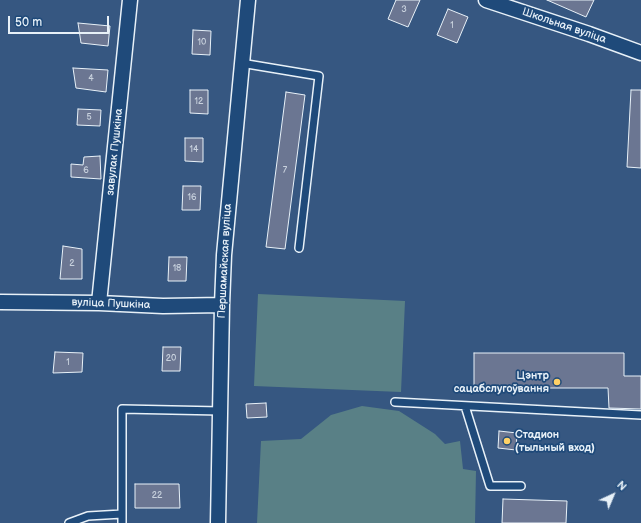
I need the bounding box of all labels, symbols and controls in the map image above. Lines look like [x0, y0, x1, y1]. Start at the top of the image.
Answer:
house number: 3 [401, 5, 407, 15]
street label: Школьная вуліца [520, 5, 608, 47]
scale bar [10, 8, 111, 34]
text: 50 m [15, 15, 42, 30]
house number: 1 [450, 21, 454, 31]
house number: 10 [198, 38, 206, 48]
house number: 4 [88, 74, 94, 84]
house number: 12 [195, 97, 203, 107]
street label: завулак Пушкіна [104, 108, 126, 196]
house number: 5 [86, 113, 92, 123]
house number: 14 [190, 145, 198, 155]
house number: 6 [83, 166, 89, 176]
house number: 7 [283, 166, 287, 176]
house number: 16 [188, 193, 196, 203]
street label: Першамайская вуліца [215, 203, 235, 319]
house number: 2 [69, 259, 75, 269]
house number: 18 [173, 264, 181, 274]
street label: вуліца Пушкіна [71, 296, 151, 312]
house number: 20 [166, 354, 176, 364]
house number: 1 [66, 358, 70, 368]
place label: Цэнтр сацабслугоўвання [454, 369, 549, 395]
marker: Цэнтр сацабслугоўвання [552, 377, 562, 387]
place label: Стадион (тыльный вход) [515, 428, 595, 454]
marker: Стадион (тыльный вход) [502, 436, 512, 446]
north arrow [593, 475, 633, 515]
text: N [614, 478, 629, 494]
house number: 22 [152, 491, 162, 501]

